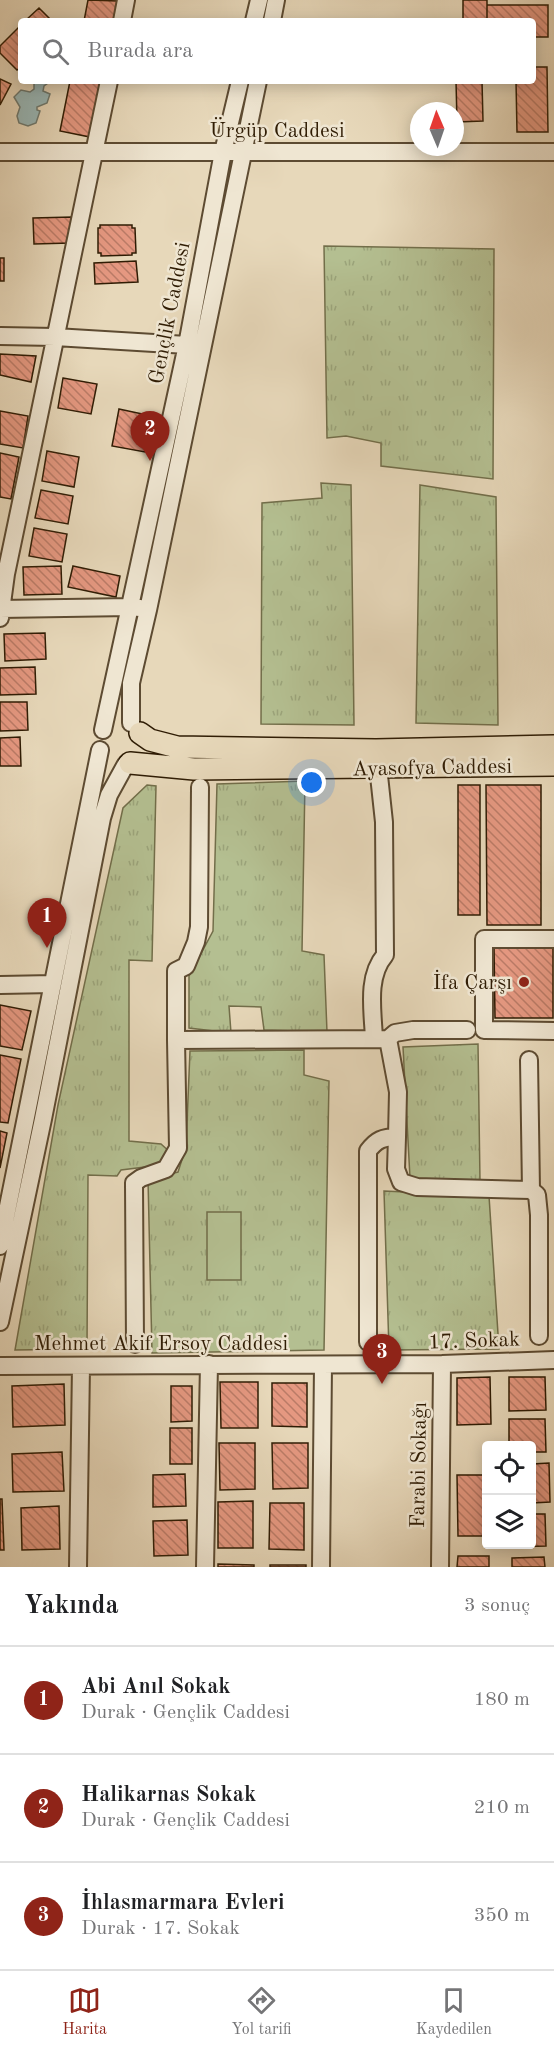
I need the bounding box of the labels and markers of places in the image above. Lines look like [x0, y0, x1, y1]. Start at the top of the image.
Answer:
pin: 2 [130, 412, 170, 461]
pin: 1 [28, 898, 66, 948]
place label: İfa Çarşı [433, 969, 512, 994]
marker: İfa Çarşı [517, 975, 531, 989]
pin: 3 [362, 1334, 401, 1384]

